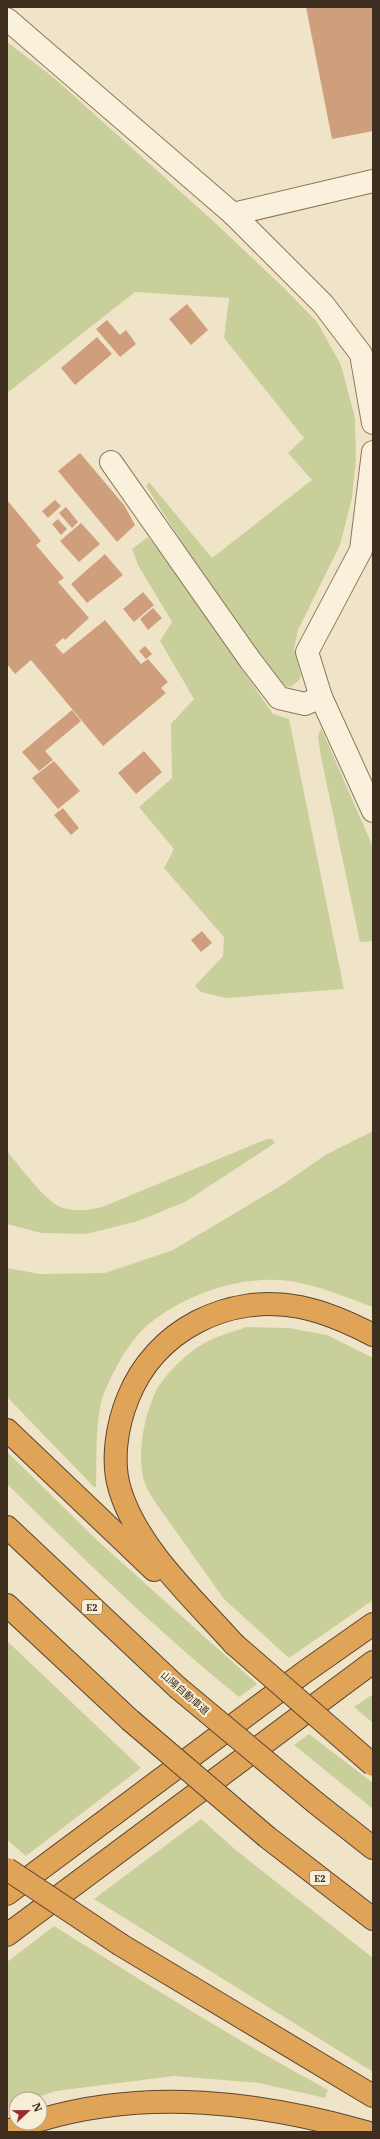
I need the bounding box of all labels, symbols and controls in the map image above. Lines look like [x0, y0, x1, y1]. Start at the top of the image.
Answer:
road number: E2 [82, 1600, 102, 1614]
street label: 山陽自動車道 [158, 1668, 212, 1718]
road number: E2 [310, 1871, 330, 1885]
north arrow [8, 2091, 48, 2131]
text: N [29, 2101, 46, 2114]

